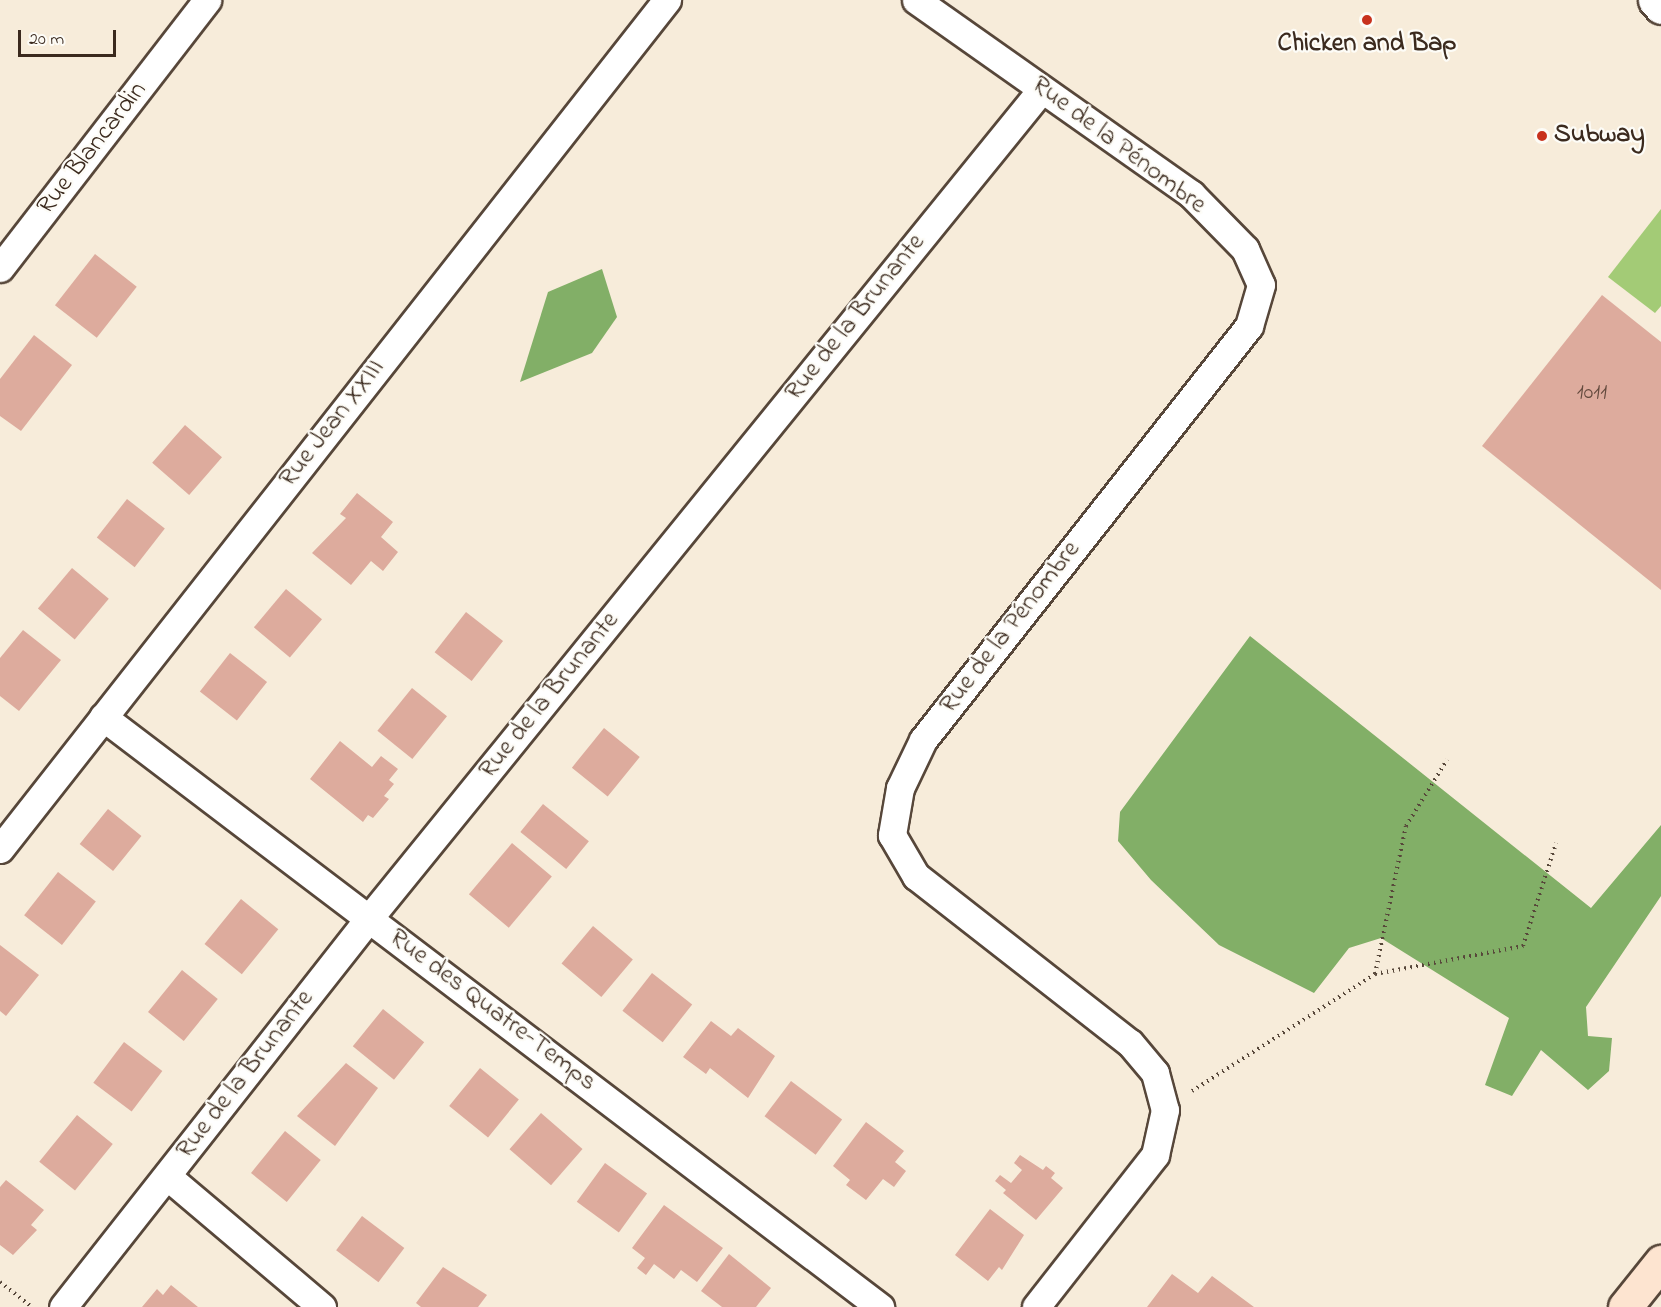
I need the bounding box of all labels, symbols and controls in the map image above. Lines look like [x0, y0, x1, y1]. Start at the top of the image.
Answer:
marker: Chicken and Bap [1360, 13, 1374, 27]
scale bar [21, 18, 118, 56]
text: 20 m [29, 27, 64, 53]
place label: Chicken and Bap [1278, 29, 1456, 61]
street label: Rue de la Pénombre [1025, 70, 1211, 222]
street label: Rue Blancardin [31, 76, 155, 222]
place label: Subway [1554, 120, 1645, 152]
marker: Subway [1535, 129, 1549, 143]
street label: Rue de la Brunante [779, 228, 933, 408]
street label: Rue Jean XXIII [274, 354, 392, 494]
house number: 1011 [1577, 381, 1607, 407]
street label: Rue de la Pénombre [934, 536, 1088, 720]
street label: Rue de la Brunante [473, 606, 627, 786]
street label: Rue des Quatre-Temps [382, 923, 602, 1099]
street label: Rue de la Brunante [170, 984, 322, 1166]

